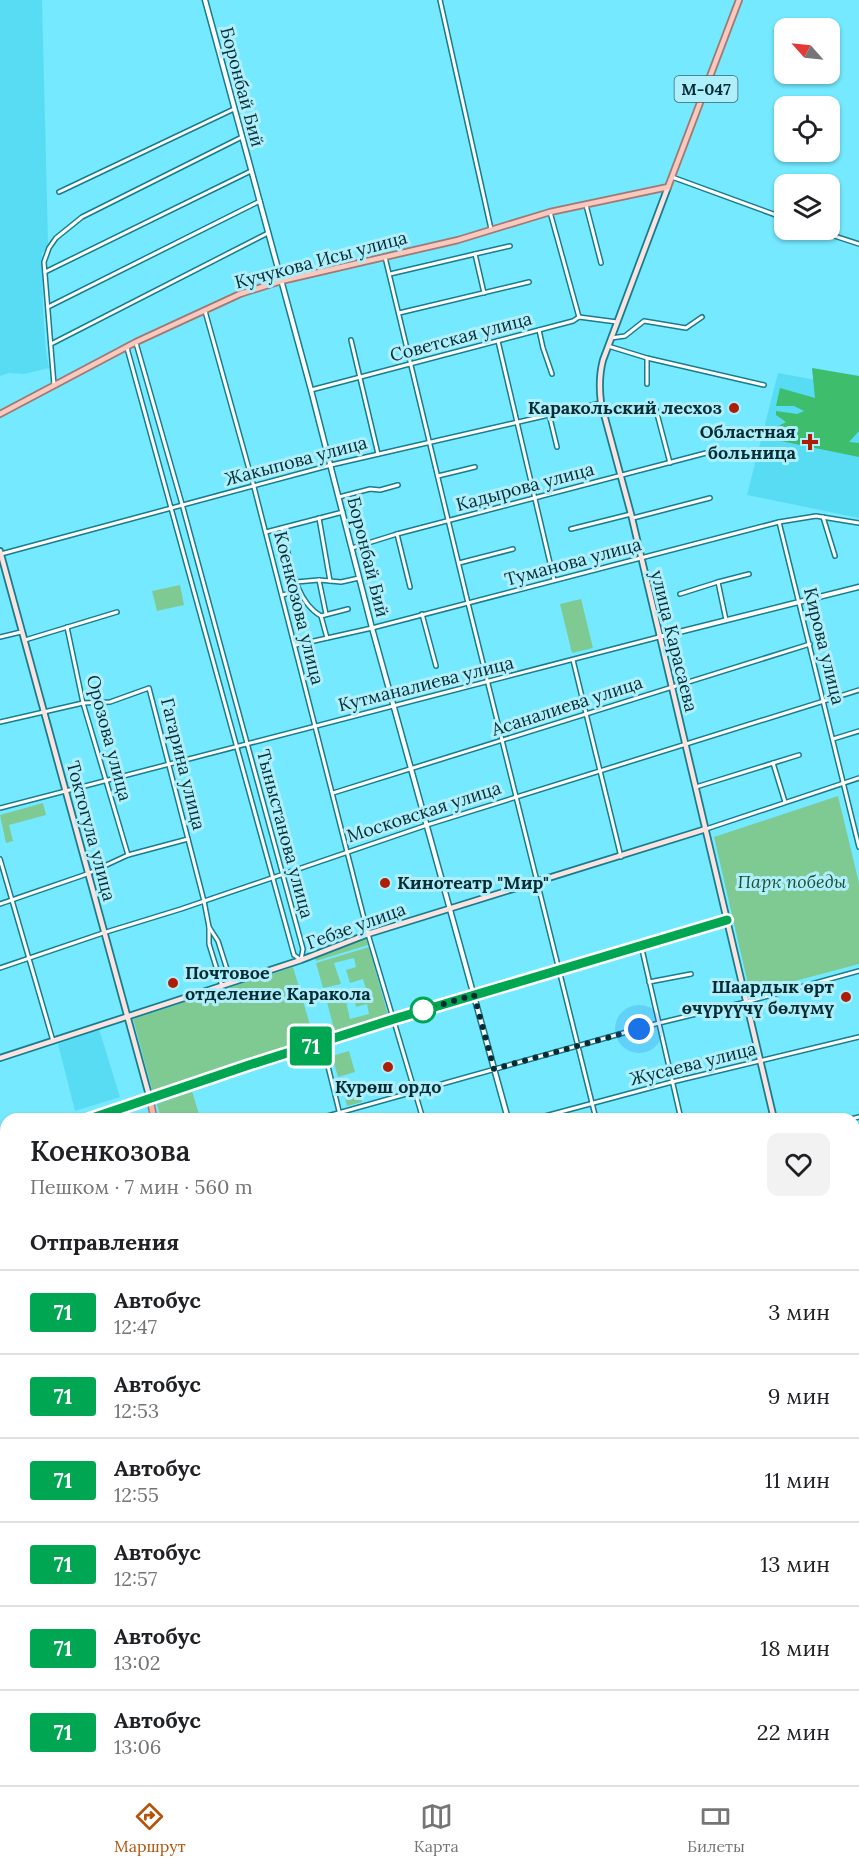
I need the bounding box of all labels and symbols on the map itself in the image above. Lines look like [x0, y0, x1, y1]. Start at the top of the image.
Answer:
north arrow [774, 18, 840, 84]
street label: Боронбай Бий [215, 24, 270, 149]
road number: М-047 [674, 76, 738, 102]
street label: Кучукова Исы улица [232, 225, 410, 294]
street label: Советская улица [387, 307, 534, 367]
place label: Каракольский лесхоз [528, 396, 722, 419]
marker: Каракольский лесхоз [727, 401, 741, 415]
place label: Областная больница [700, 420, 797, 464]
street label: Жакыпова улица [222, 430, 370, 491]
marker: Областная больница [801, 433, 819, 451]
street label: Кадырова улица [453, 457, 596, 516]
street label: Боронбай Бий [342, 494, 395, 619]
street label: Коенкозова улица [269, 529, 330, 687]
street label: Туманова улица [502, 532, 644, 591]
street label: улица Карасаева [646, 568, 703, 714]
street label: Кирова улица [799, 585, 850, 707]
street label: Кутманалиева улица [336, 651, 516, 716]
street label: Асаналиева улица [487, 670, 645, 741]
street label: Орозова улица [82, 672, 137, 803]
street label: Гагарина улица [156, 695, 211, 832]
street label: Тыныстанова улица [252, 747, 319, 921]
street label: Токтогула улица [62, 758, 121, 903]
street label: Московская улица [344, 776, 504, 847]
park label: Парк победы [738, 870, 847, 893]
place label: Кинотеатр "Мир" [397, 871, 549, 894]
marker: Кинотеатр "Мир" [378, 876, 392, 890]
street label: Гебзе улица [303, 897, 409, 954]
place label: Почтовое отделение Каракола [185, 961, 371, 1005]
place label: Шаардык өрт өчүрүүчү бөлүмү [682, 975, 835, 1019]
marker: Почтовое отделение Каракола [166, 976, 180, 990]
marker: Шаардык өрт өчүрүүчү бөлүмү [839, 990, 853, 1004]
unlabelled marker [410, 997, 436, 1023]
your location [624, 1014, 654, 1044]
line badge: 71 [284, 1026, 338, 1066]
street label: Жусаева улица [627, 1037, 759, 1090]
marker: Курөш ордо [381, 1060, 395, 1074]
place label: Курөш ордо [335, 1075, 441, 1098]

